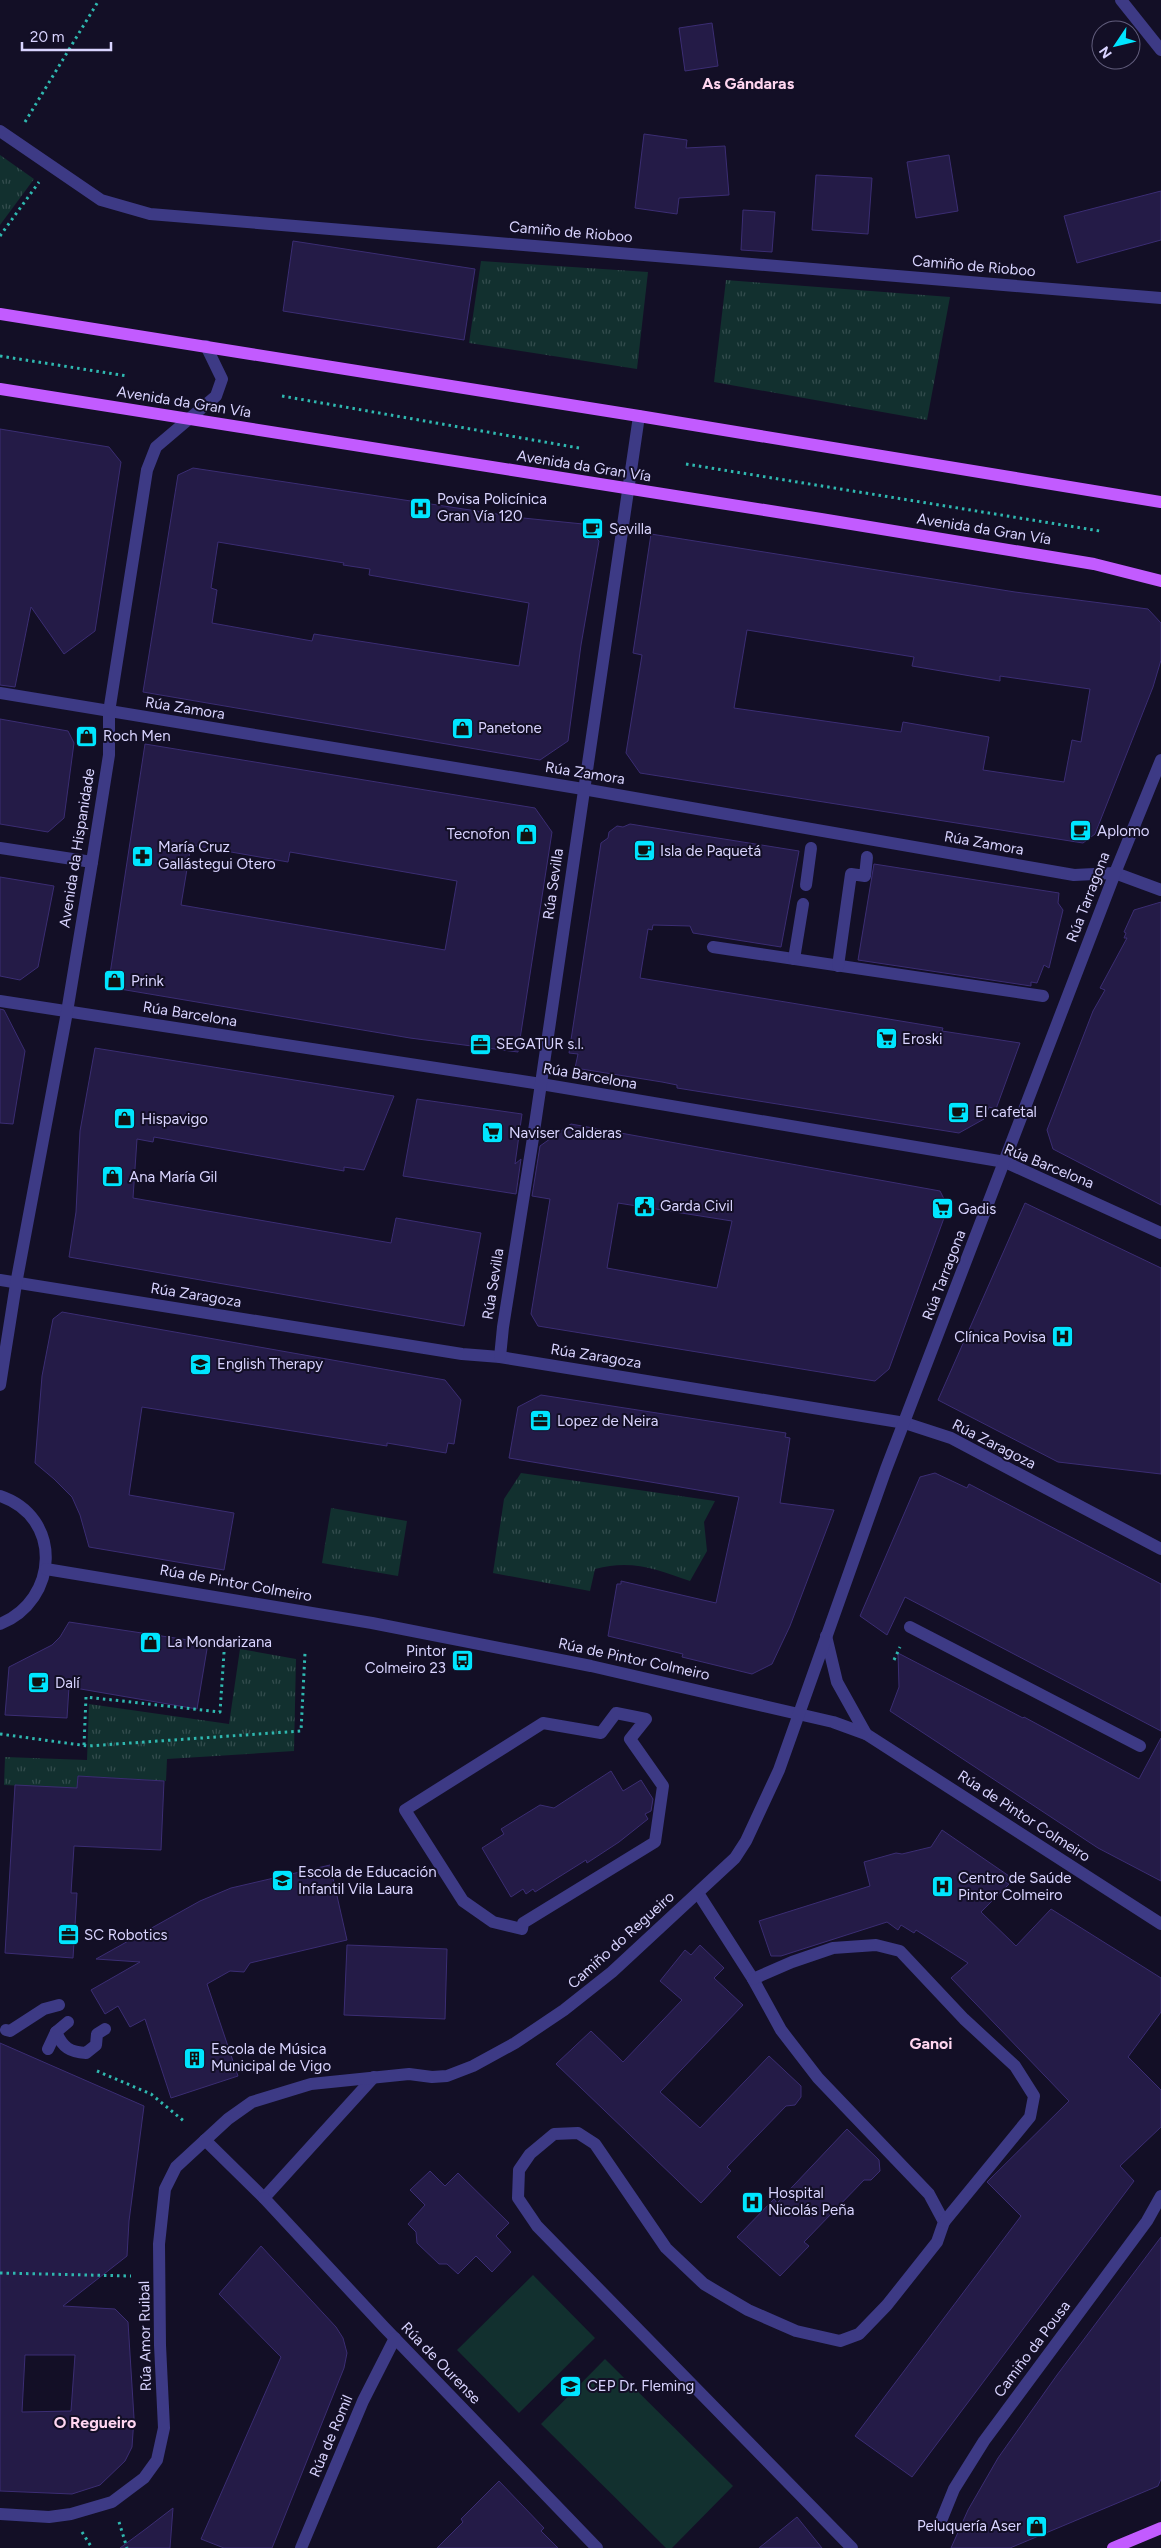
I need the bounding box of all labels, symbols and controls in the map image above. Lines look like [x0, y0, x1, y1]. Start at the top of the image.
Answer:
scale bar [22, 20, 111, 52]
north arrow [1091, 20, 1141, 70]
text: 20 m [30, 28, 64, 46]
text: N [1096, 43, 1116, 61]
district label: As Gándaras [702, 74, 795, 93]
street label: Camiño de Rioboo [508, 218, 634, 246]
street label: Camiño de Rioboo [911, 252, 1037, 280]
street label: Avenida da Gran Vía [116, 383, 252, 421]
street label: Avenida da Gran Vía [516, 447, 652, 485]
place label: Povisa Policínica Gran Vía 120 [437, 490, 547, 525]
hospital icon: Povisa Policínica Gran Vía 120 [409, 496, 433, 520]
street label: Avenida da Gran Vía [916, 510, 1052, 548]
cafe icon: Sevilla [581, 517, 605, 541]
place label: Sevilla [609, 520, 652, 538]
street label: Rúa Zamora [144, 693, 226, 723]
shop icon: Panetone [450, 716, 474, 740]
place label: Panetone [478, 719, 542, 737]
shop icon: Roch Men [75, 724, 99, 748]
place label: Roch Men [103, 727, 171, 745]
street label: Rúa Zamora [544, 758, 626, 788]
street label: Avenida da Hispanidade [55, 767, 99, 929]
cafe icon: Aplomo [1069, 819, 1093, 843]
shop icon: Tecnofon [514, 822, 538, 846]
place label: Aplomo [1097, 822, 1150, 840]
place label: Tecnofon [447, 825, 510, 843]
street label: Rúa Zamora [943, 827, 1025, 859]
place label: María Cruz Gallástegui Otero [158, 838, 276, 873]
cafe icon: Isla de Paquetá [632, 839, 656, 863]
place label: Isla de Paquetá [660, 842, 761, 860]
pharmacy icon: María Cruz Gallástegui Otero [130, 844, 154, 868]
street label: Rúa Sevilla [539, 847, 567, 921]
street label: Rúa Tarragona [1062, 849, 1114, 945]
shop icon: Prink [103, 969, 127, 993]
place label: Prink [131, 972, 165, 990]
street label: Rúa Barcelona [142, 998, 238, 1030]
supermarket icon: Eroski [874, 1027, 898, 1051]
place label: Eroski [902, 1030, 942, 1048]
office icon: SEGATUR s.l. [468, 1032, 492, 1056]
place label: SEGATUR s.l. [496, 1035, 584, 1053]
street label: Rúa Barcelona [541, 1059, 639, 1093]
cafe icon: El cafetal [947, 1100, 971, 1124]
place label: El cafetal [975, 1103, 1037, 1121]
shop icon: Hispavigo [113, 1107, 137, 1131]
place label: Hispavigo [141, 1110, 208, 1128]
supermarket icon: Naviser Calderas [481, 1121, 505, 1145]
place label: Naviser Calderas [509, 1124, 622, 1142]
street label: Rúa Barcelona [1001, 1140, 1097, 1192]
shop icon: Ana María Gil [101, 1165, 125, 1189]
place label: Ana María Gil [129, 1168, 217, 1186]
public building icon: Garda Civil [632, 1194, 656, 1218]
place label: Garda Civil [660, 1197, 733, 1215]
supermarket icon: Gadis [930, 1197, 954, 1221]
place label: Gadis [958, 1200, 996, 1218]
street label: Rúa Tarragona [918, 1227, 970, 1323]
street label: Rúa Sevilla [478, 1247, 508, 1321]
street label: Rúa Zaragoza [149, 1279, 243, 1311]
hospital icon: Clínica Povisa [1050, 1325, 1074, 1349]
place label: Clínica Povisa [954, 1328, 1046, 1346]
street label: Rúa Zaragoza [549, 1340, 643, 1372]
school or university icon: English Therapy [189, 1352, 213, 1376]
place label: English Therapy [217, 1355, 323, 1373]
office icon: Lopez de Neira [529, 1409, 553, 1433]
place label: Lopez de Neira [557, 1412, 658, 1430]
street label: Rúa Zaragoza [949, 1415, 1039, 1473]
street label: Rúa de Pintor Colmeiro [158, 1561, 314, 1605]
shop icon: La Mondarizana [139, 1630, 163, 1654]
place label: La Mondarizana [167, 1633, 272, 1651]
street label: Rúa de Pintor Colmeiro [557, 1634, 712, 1684]
place label: Pintor Colmeiro 23 [365, 1642, 446, 1677]
bus stop icon: Pintor Colmeiro 23 [450, 1648, 474, 1672]
cafe icon: Dalí [27, 1671, 51, 1695]
place label: Dalí [55, 1674, 81, 1692]
street label: Rúa de Pintor Colmeiro [954, 1766, 1094, 1866]
place label: Escola de Educación Infantil Vila Laura [298, 1863, 437, 1898]
school or university icon: Escola de Educación Infantil Vila Laura [270, 1869, 294, 1893]
place label: Centro de Saúde Pintor Colmeiro [958, 1869, 1071, 1904]
hospital icon: Centro de Saúde Pintor Colmeiro [930, 1875, 954, 1899]
street label: Camiño do Regueiro [564, 1887, 678, 1992]
office icon: SC Robotics [56, 1923, 80, 1947]
place label: SC Robotics [84, 1926, 168, 1944]
district label: Ganoi [910, 2034, 953, 2053]
place label: Escola de Música Municipal de Vigo [211, 2040, 331, 2075]
building icon: Escola de Música Municipal de Vigo [183, 2046, 207, 2070]
place label: Hospital Nicolás Peña [768, 2184, 854, 2219]
hospital icon: Hospital Nicolás Peña [740, 2190, 764, 2214]
street label: Rúa Amor Ruibal [135, 2281, 155, 2391]
street label: Camiño da Pousa [990, 2297, 1074, 2401]
street label: Rúa de Ourense [397, 2318, 485, 2408]
school or university icon: CEP Dr. Fleming [559, 2374, 583, 2398]
place label: CEP Dr. Fleming [587, 2377, 694, 2395]
street label: Rúa de Romil [306, 2392, 356, 2480]
district label: O Regueiro [54, 2413, 136, 2432]
shop icon: Peluquería Aser [1025, 2514, 1049, 2538]
place label: Peluquería Aser [917, 2517, 1021, 2535]

